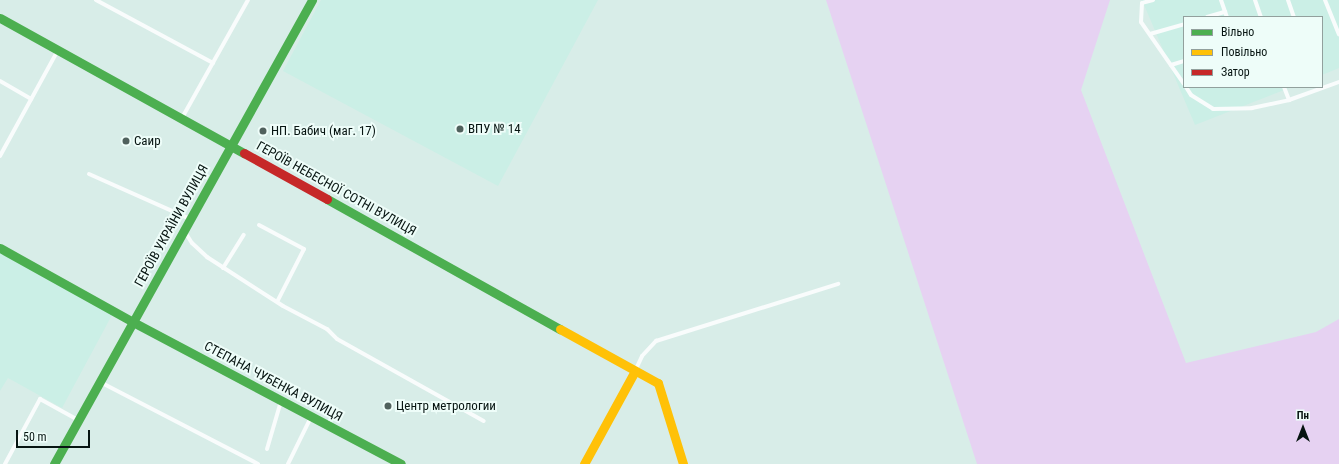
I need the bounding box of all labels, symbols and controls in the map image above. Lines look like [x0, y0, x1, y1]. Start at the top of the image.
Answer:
legend [1183, 16, 1323, 88]
text: Вільно [1221, 25, 1254, 39]
text: Повільно [1221, 45, 1267, 59]
text: Затор [1221, 65, 1250, 79]
place label: ВПУ № 14 [468, 121, 521, 137]
place label: НП. Бабич (маг. 17) [271, 123, 376, 139]
marker: ВПУ № 14 [455, 124, 465, 134]
marker: НП. Бабич (маг. 17) [258, 126, 268, 136]
place label: Саир [134, 133, 161, 149]
marker: Саир [121, 136, 131, 146]
street label: ГЕРОЇВ НЕБЕСНОЇ СОТНІ ВУЛИЦЯ [253, 138, 419, 240]
street label: ГЕРОЇВ УКРАЇНИ ВУЛИЦЯ [132, 162, 212, 290]
street label: СТЕПАНА ЧУБЕНКА ВУЛИЦЯ [201, 339, 345, 425]
place label: Центр метрологии [396, 398, 496, 414]
marker: Центр метрологии [383, 401, 393, 411]
north arrow [1283, 408, 1323, 448]
text: Пн [1297, 409, 1309, 422]
scale bar [18, 422, 92, 448]
text: 50 m [23, 430, 47, 444]

